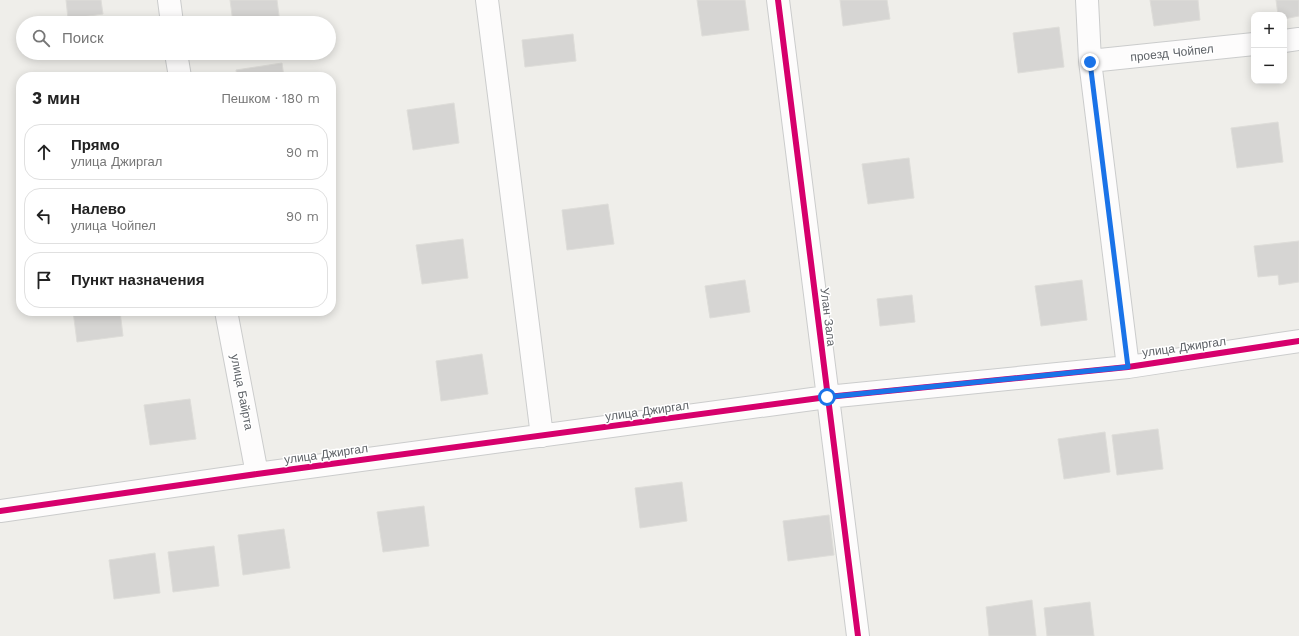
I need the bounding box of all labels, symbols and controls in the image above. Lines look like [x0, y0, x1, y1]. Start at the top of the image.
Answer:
map controls [1251, 12, 1287, 84]
button: + [1251, 12, 1287, 48]
search box [16, 16, 336, 60]
icon: search [30, 27, 52, 49]
text: Поиск [62, 29, 104, 47]
street label: проезд Чойпел [1130, 42, 1214, 64]
button: − [1251, 48, 1287, 84]
route end [1081, 53, 1099, 71]
text: 3 мин [32, 88, 80, 108]
text: Пешком · 180 m [221, 91, 320, 106]
text: Прямо [71, 136, 120, 154]
icon: ahead [33, 141, 55, 163]
text: 90 m [286, 145, 319, 160]
text: улица Джиргал [71, 154, 162, 169]
text: Налево [71, 200, 126, 218]
icon: left [33, 205, 55, 227]
text: 90 m [286, 209, 319, 224]
text: улица Чойпел [71, 218, 156, 233]
icon: arrive [33, 269, 55, 291]
text: Пункт назначения [71, 271, 204, 289]
street label: Улан Зала [817, 287, 839, 347]
street label: улица Джиргал [1141, 334, 1227, 360]
street label: улица Байрта [228, 353, 256, 431]
route start [818, 388, 836, 406]
street label: улица Джиргал [604, 398, 690, 424]
street label: улица Джиргал [283, 441, 369, 467]

